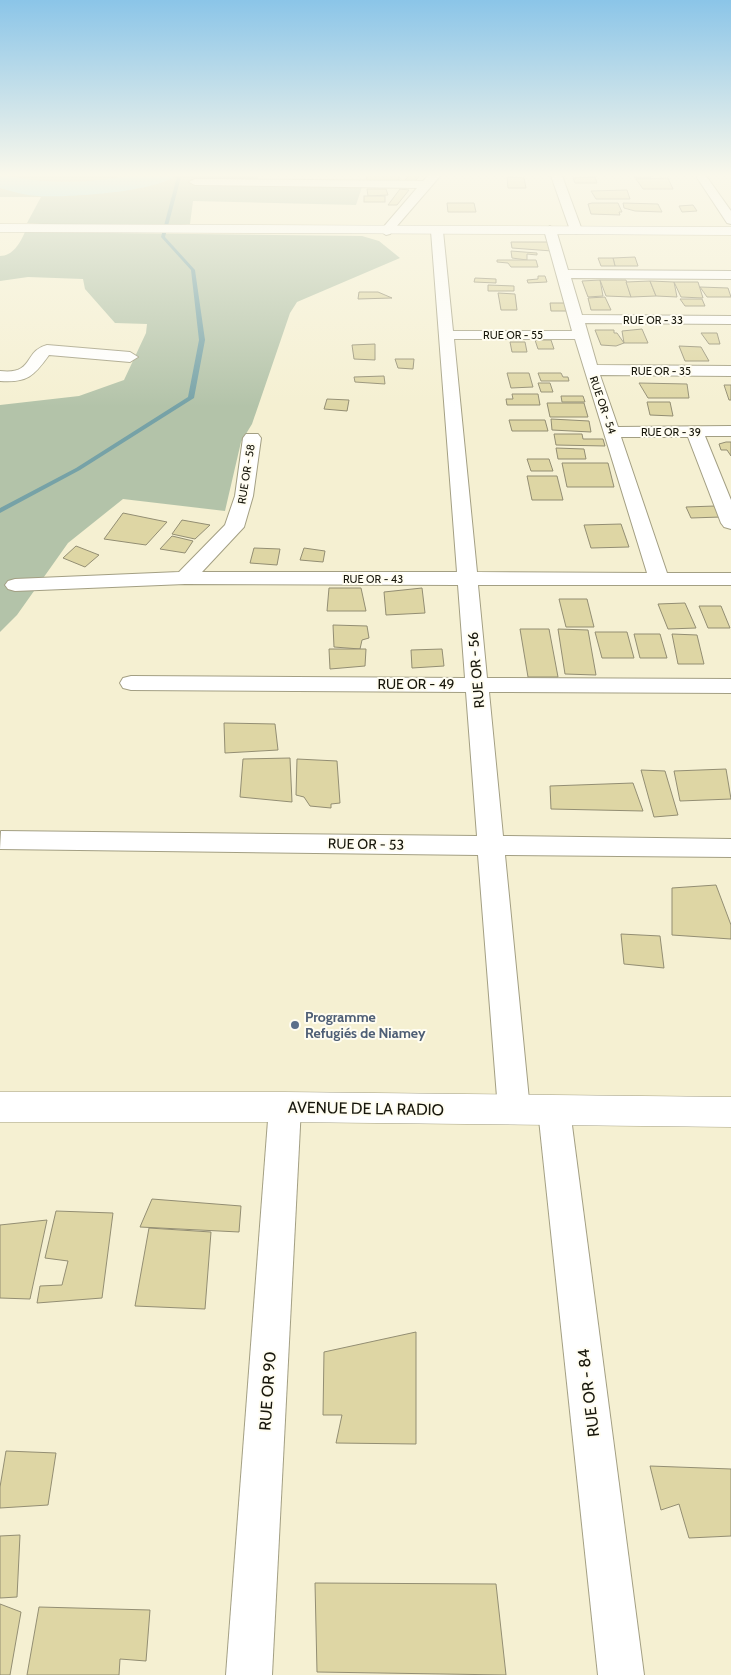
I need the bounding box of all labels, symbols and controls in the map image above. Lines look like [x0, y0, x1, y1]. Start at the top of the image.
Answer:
street label: RUE OR - 33 [623, 313, 683, 327]
street label: RUE OR - 55 [483, 328, 543, 342]
street label: RUE OR - 35 [631, 364, 691, 378]
street label: RUE OR - 54 [587, 374, 620, 436]
street label: RUE OR - 39 [641, 425, 701, 439]
street label: RUE OR - 58 [234, 443, 258, 505]
street label: RUE OR - 43 [343, 572, 403, 586]
street label: RUE OR - 56 [464, 631, 488, 709]
street label: RUE OR - 49 [378, 675, 455, 693]
street label: RUE OR - 53 [328, 834, 404, 854]
place label: Programme Refugiés de Niamey [305, 1008, 426, 1042]
marker: Programme Refugiés de Niamey [289, 1019, 301, 1031]
street label: AVENUE DE LA RADIO [288, 1098, 444, 1119]
street label: RUE OR - 84 [574, 1348, 603, 1438]
street label: RUE OR 90 [255, 1351, 280, 1431]

